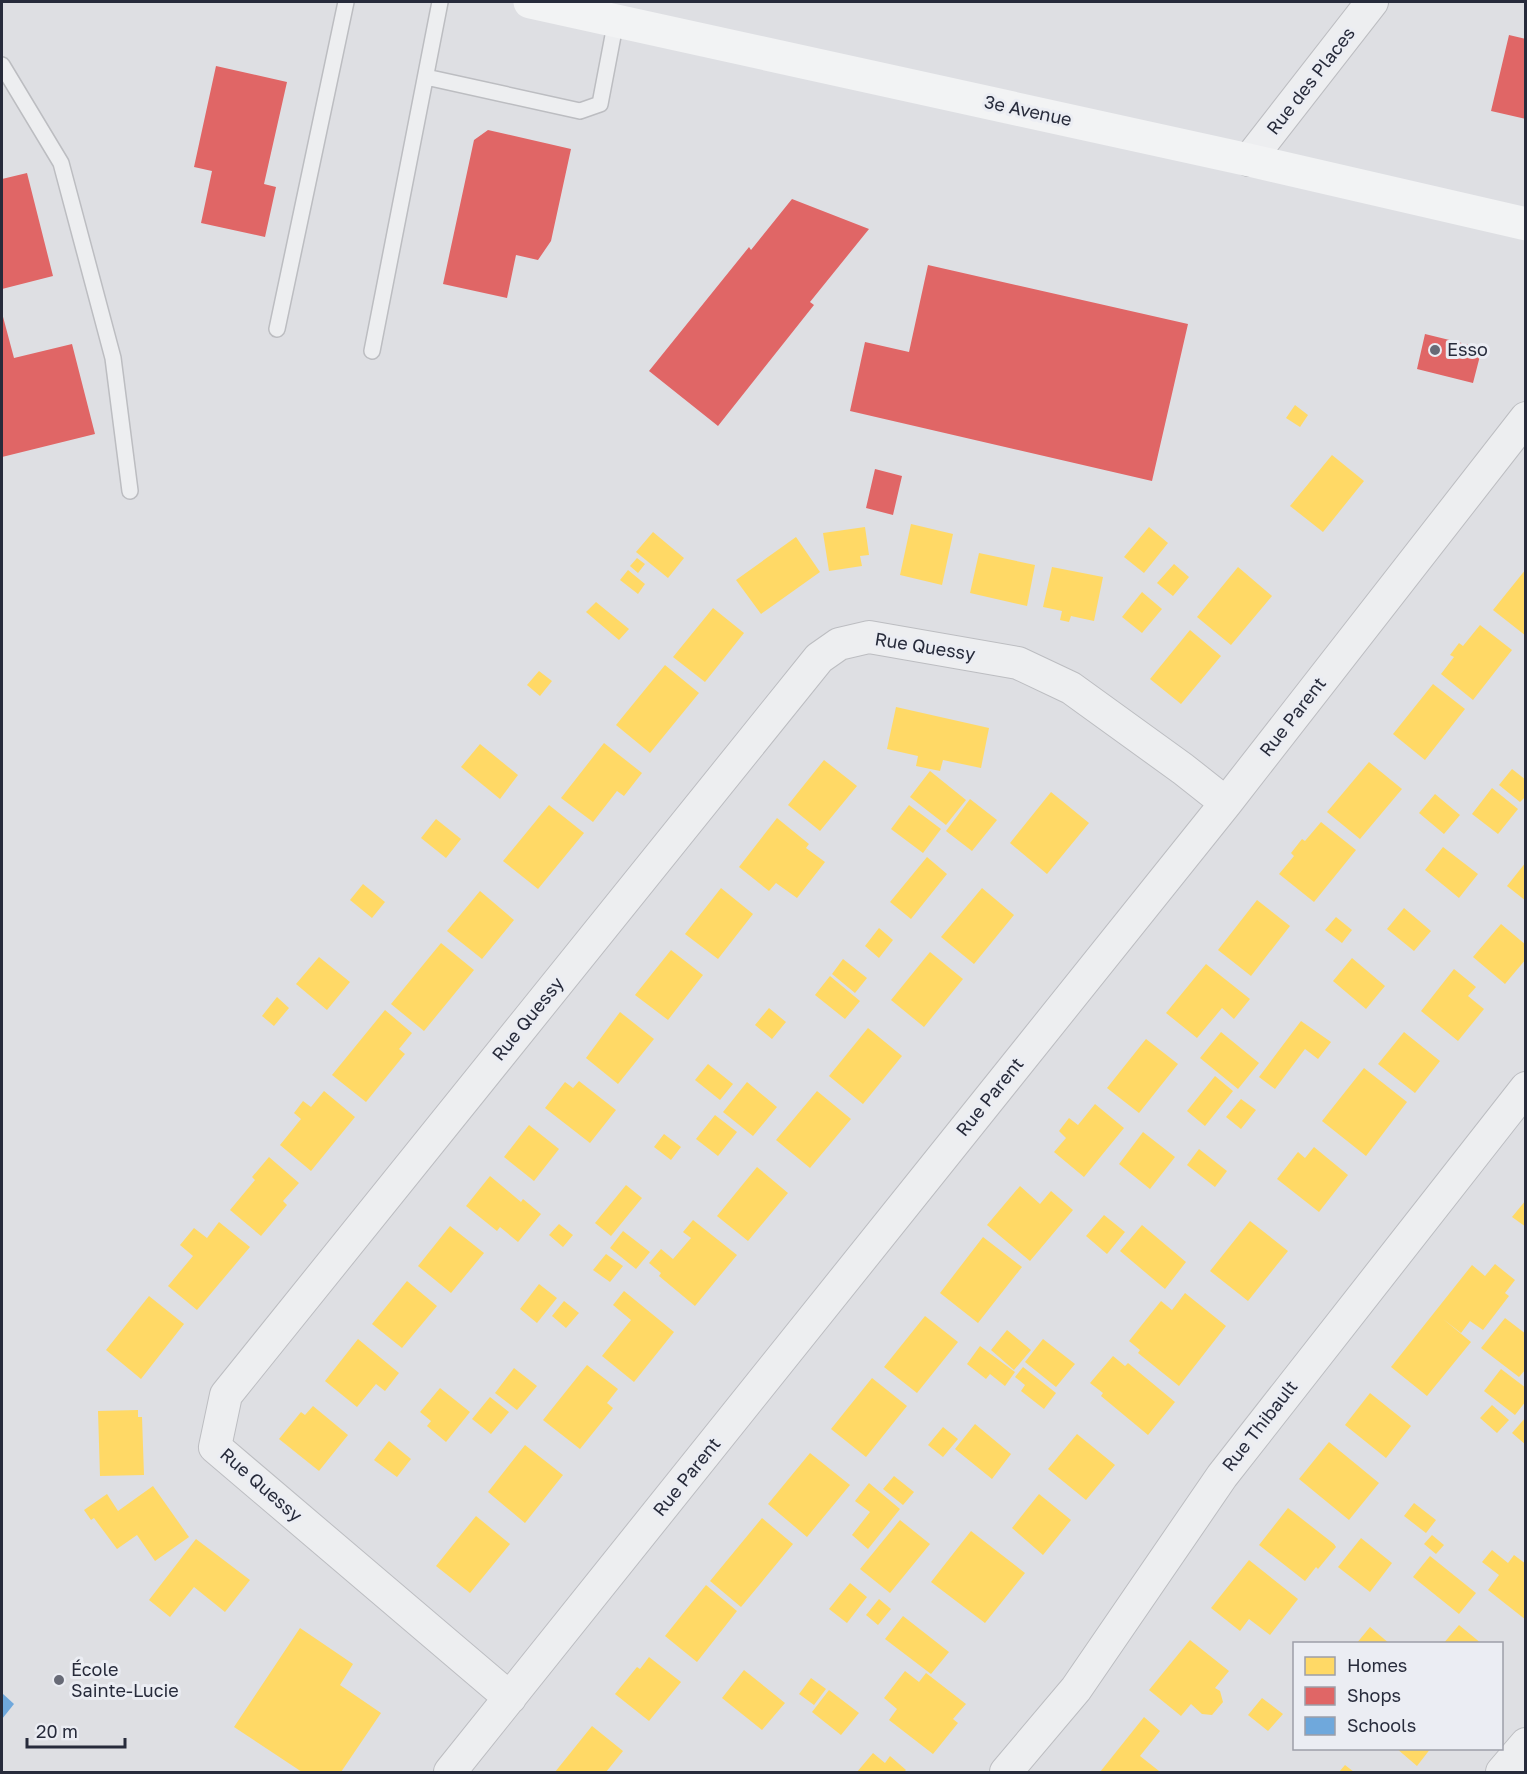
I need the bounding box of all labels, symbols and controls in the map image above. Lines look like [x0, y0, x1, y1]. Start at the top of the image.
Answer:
street label: Rue des Places [1261, 22, 1359, 139]
street label: 3e Avenue [982, 90, 1074, 130]
place label: Esso [1447, 338, 1488, 360]
marker: Esso [1428, 343, 1442, 357]
street label: Rue Quessy [873, 627, 977, 665]
street label: Rue Parent [1254, 672, 1330, 761]
street label: Rue Quessy [487, 972, 568, 1065]
street label: Rue Parent [951, 1053, 1028, 1140]
street label: Rue Thibault [1217, 1375, 1302, 1475]
street label: Rue Parent [648, 1433, 725, 1520]
street label: Rue Quessy [216, 1443, 307, 1526]
legend [1293, 1642, 1503, 1750]
text: Homes [1347, 1654, 1407, 1676]
place label: École Sainte-Lucie [71, 1658, 179, 1701]
marker: École Sainte-Lucie [52, 1673, 66, 1687]
text: Shops [1347, 1684, 1401, 1706]
scale bar [27, 1711, 124, 1749]
text: Schools [1347, 1714, 1416, 1736]
text: 20 m [36, 1720, 78, 1742]

